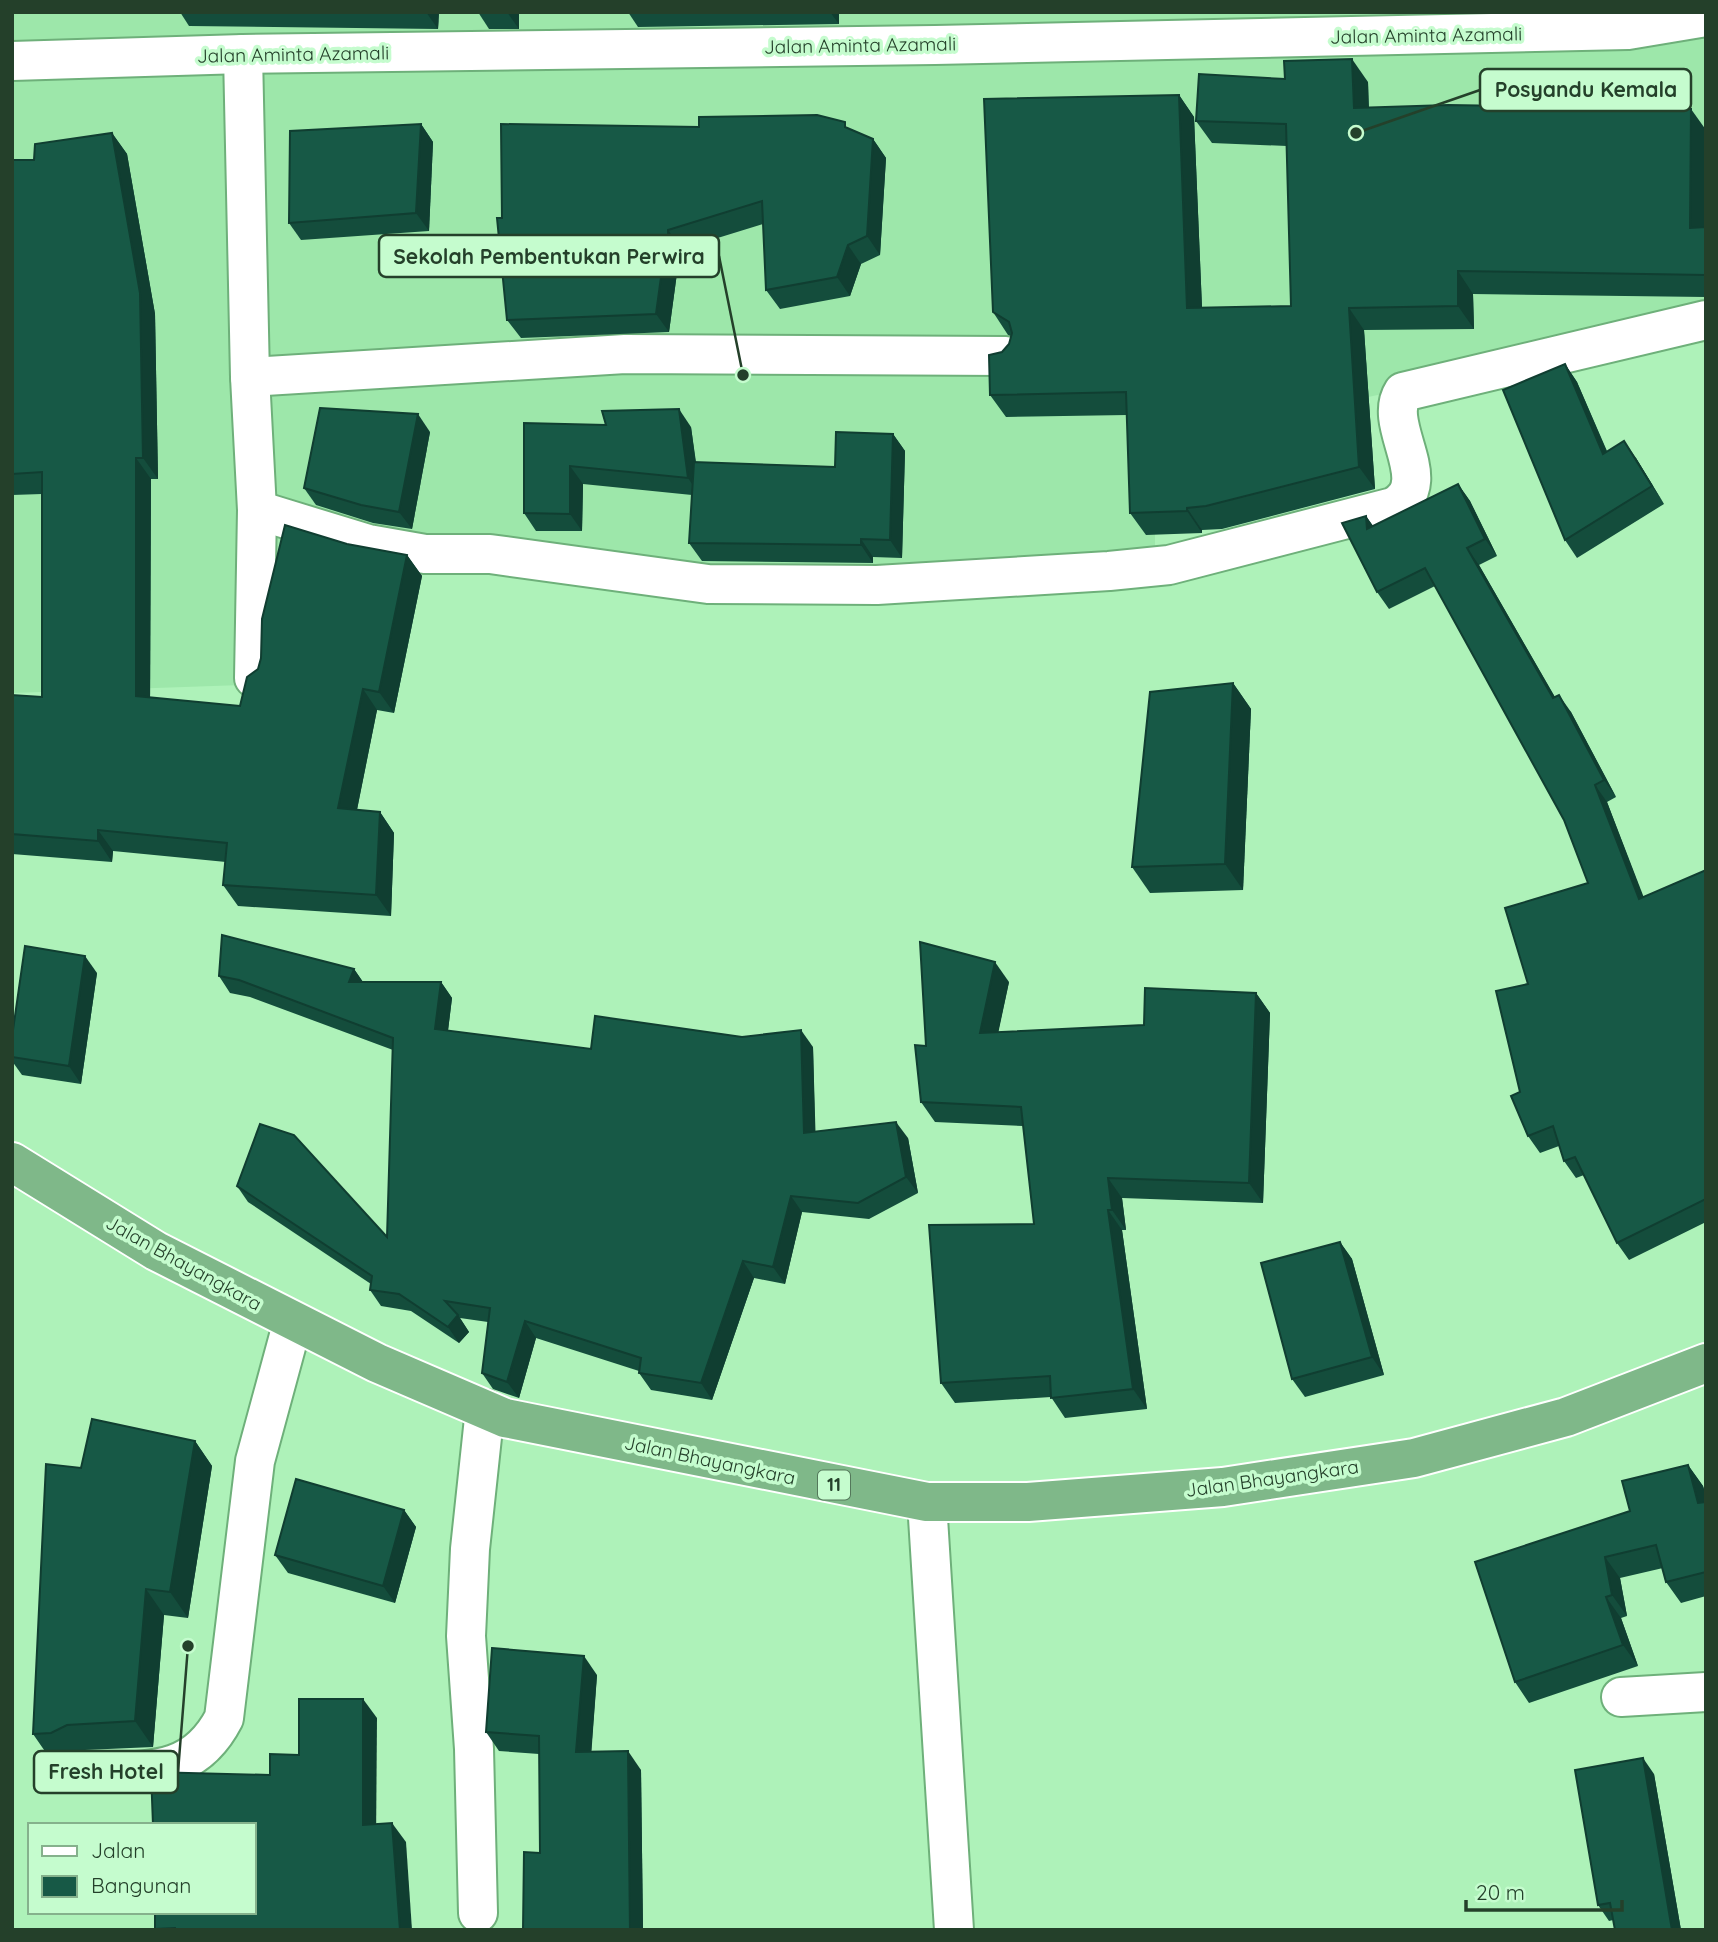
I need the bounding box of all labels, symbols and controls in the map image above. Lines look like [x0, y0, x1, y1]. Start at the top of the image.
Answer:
street label: Jalan Aminta Azamali [1330, 21, 1522, 49]
street label: Jalan Aminta Azamali [764, 31, 956, 59]
street label: Jalan Aminta Azamali [197, 40, 389, 68]
callout: Posyandu Kemala [1480, 69, 1691, 111]
text: Posyandu Kemala [1495, 76, 1677, 102]
callout: Sekolah Pembentukan Perwira [379, 235, 719, 277]
text: Sekolah Pembentukan Perwira [393, 243, 705, 269]
street label: Jalan Bhayangkara [102, 1210, 266, 1316]
street label: Jalan Bhayangkara [622, 1430, 798, 1490]
street label: Jalan Bhayangkara [1184, 1454, 1360, 1502]
road number: 11 [818, 1470, 850, 1500]
callout: Fresh Hotel [34, 1751, 178, 1793]
text: Fresh Hotel [48, 1758, 164, 1784]
legend [28, 1823, 256, 1914]
text: Jalan [91, 1837, 145, 1863]
scale bar [1466, 1868, 1622, 1912]
text: Bangunan [91, 1872, 191, 1898]
text: 20 m [1476, 1879, 1525, 1905]

